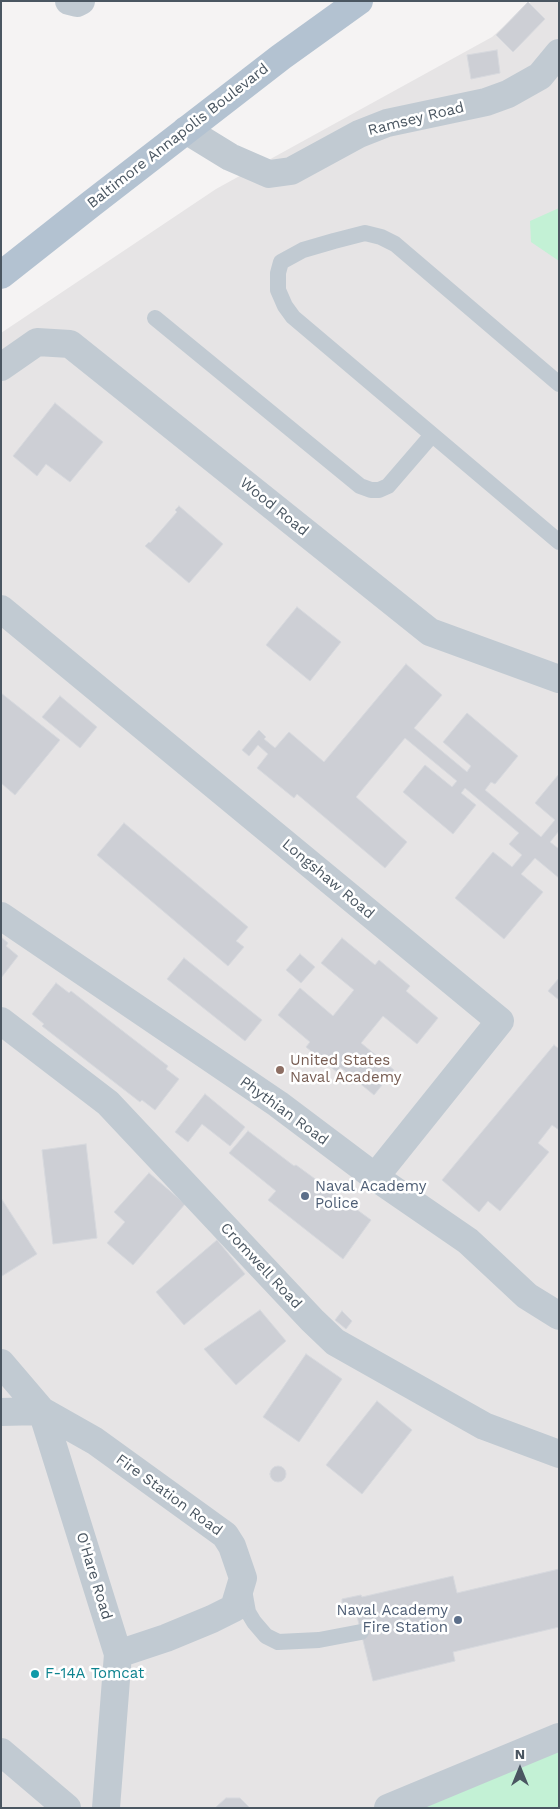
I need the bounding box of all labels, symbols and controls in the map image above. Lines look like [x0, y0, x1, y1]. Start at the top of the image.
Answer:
street label: Baltimore Annapolis Boulevard [84, 60, 272, 212]
street label: Ramsey Road [366, 98, 466, 140]
street label: Wood Road [236, 474, 312, 540]
street label: Longshaw Road [278, 835, 378, 923]
place label: United States Naval Academy [290, 1052, 401, 1087]
marker: United States Naval Academy [274, 1064, 286, 1076]
street label: Phythian Road [236, 1073, 332, 1149]
place label: Naval Academy Police [315, 1178, 426, 1213]
marker: Naval Academy Police [299, 1190, 311, 1202]
street label: Cromwell Road [216, 1219, 306, 1313]
street label: Fire Station Road [112, 1450, 226, 1540]
street label: O'Hare Road [72, 1530, 116, 1622]
place label: Naval Academy Fire Station [337, 1602, 448, 1637]
marker: Naval Academy Fire Station [452, 1614, 464, 1626]
place label: F-14A Tomcat [45, 1665, 144, 1683]
marker: F-14A Tomcat [29, 1668, 41, 1680]
north arrow [495, 1744, 545, 1794]
text: N [515, 1746, 525, 1762]

